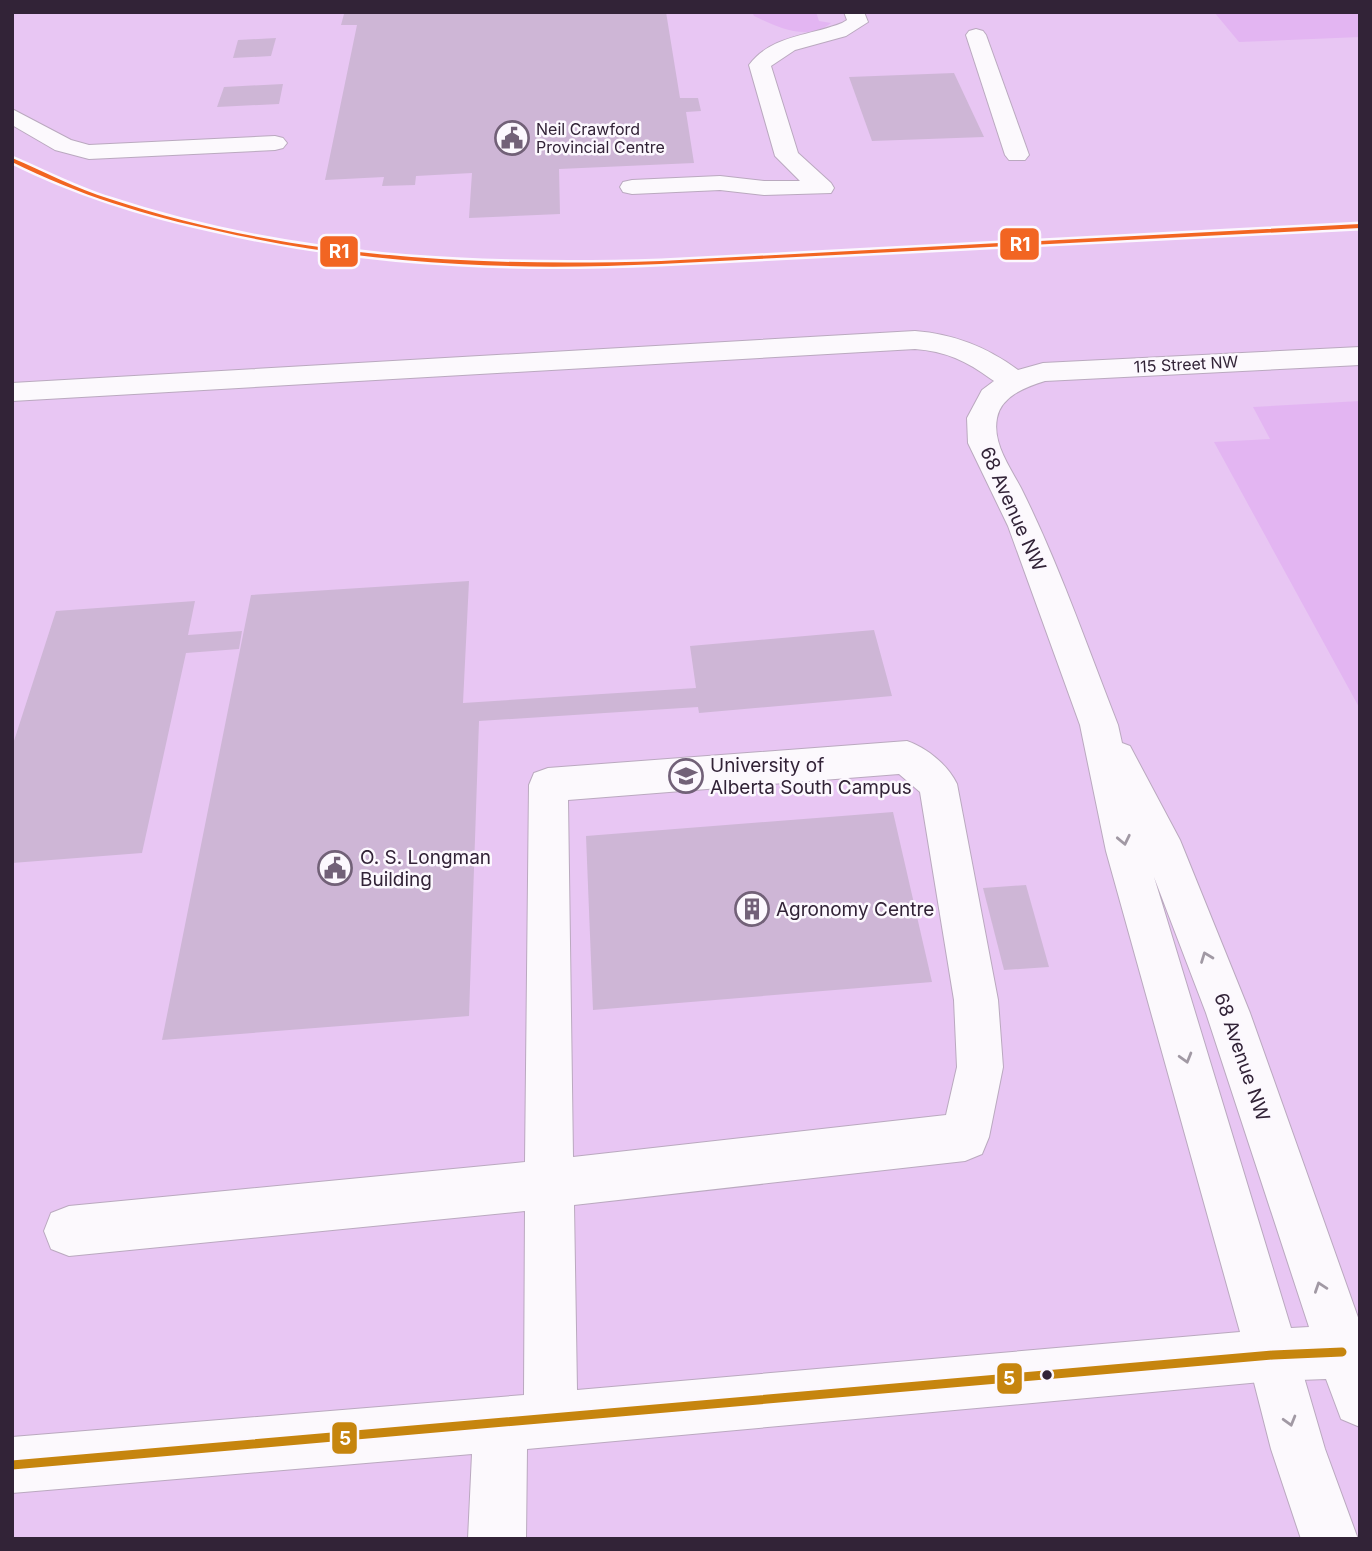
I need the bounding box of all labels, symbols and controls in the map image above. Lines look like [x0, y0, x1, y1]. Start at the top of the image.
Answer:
public building icon: Neil Crawford Provincial Centre [493, 119, 531, 157]
place label: Neil Crawford Provincial Centre [536, 119, 665, 157]
line badge: R1 [999, 227, 1040, 261]
text: R1 [1010, 233, 1030, 256]
line badge: R1 [319, 235, 359, 268]
text: R1 [329, 240, 349, 263]
street label: 115 Street NW [1133, 351, 1239, 377]
street label: 68 Avenue NW [975, 443, 1051, 575]
place label: University of Alberta South Campus [710, 754, 912, 799]
school or university icon: University of Alberta South Campus [667, 757, 705, 795]
one-way arrow [1115, 834, 1130, 846]
place label: O. S. Longman Building [360, 846, 491, 891]
public building icon: O. S. Longman Building [316, 849, 354, 887]
building icon: Agronomy Centre [733, 890, 771, 928]
place label: Agronomy Centre [776, 898, 934, 921]
one-way arrow [1201, 951, 1215, 963]
street label: 68 Avenue NW [1209, 990, 1275, 1124]
one-way arrow [1178, 1052, 1192, 1064]
one-way arrow [1314, 1282, 1328, 1294]
line badge: 5 [996, 1362, 1023, 1395]
text: 5 [1003, 1367, 1015, 1390]
unlabelled marker [1040, 1368, 1054, 1382]
one-way arrow [1282, 1415, 1297, 1427]
line badge: 5 [331, 1421, 358, 1455]
text: 5 [339, 1427, 351, 1450]

